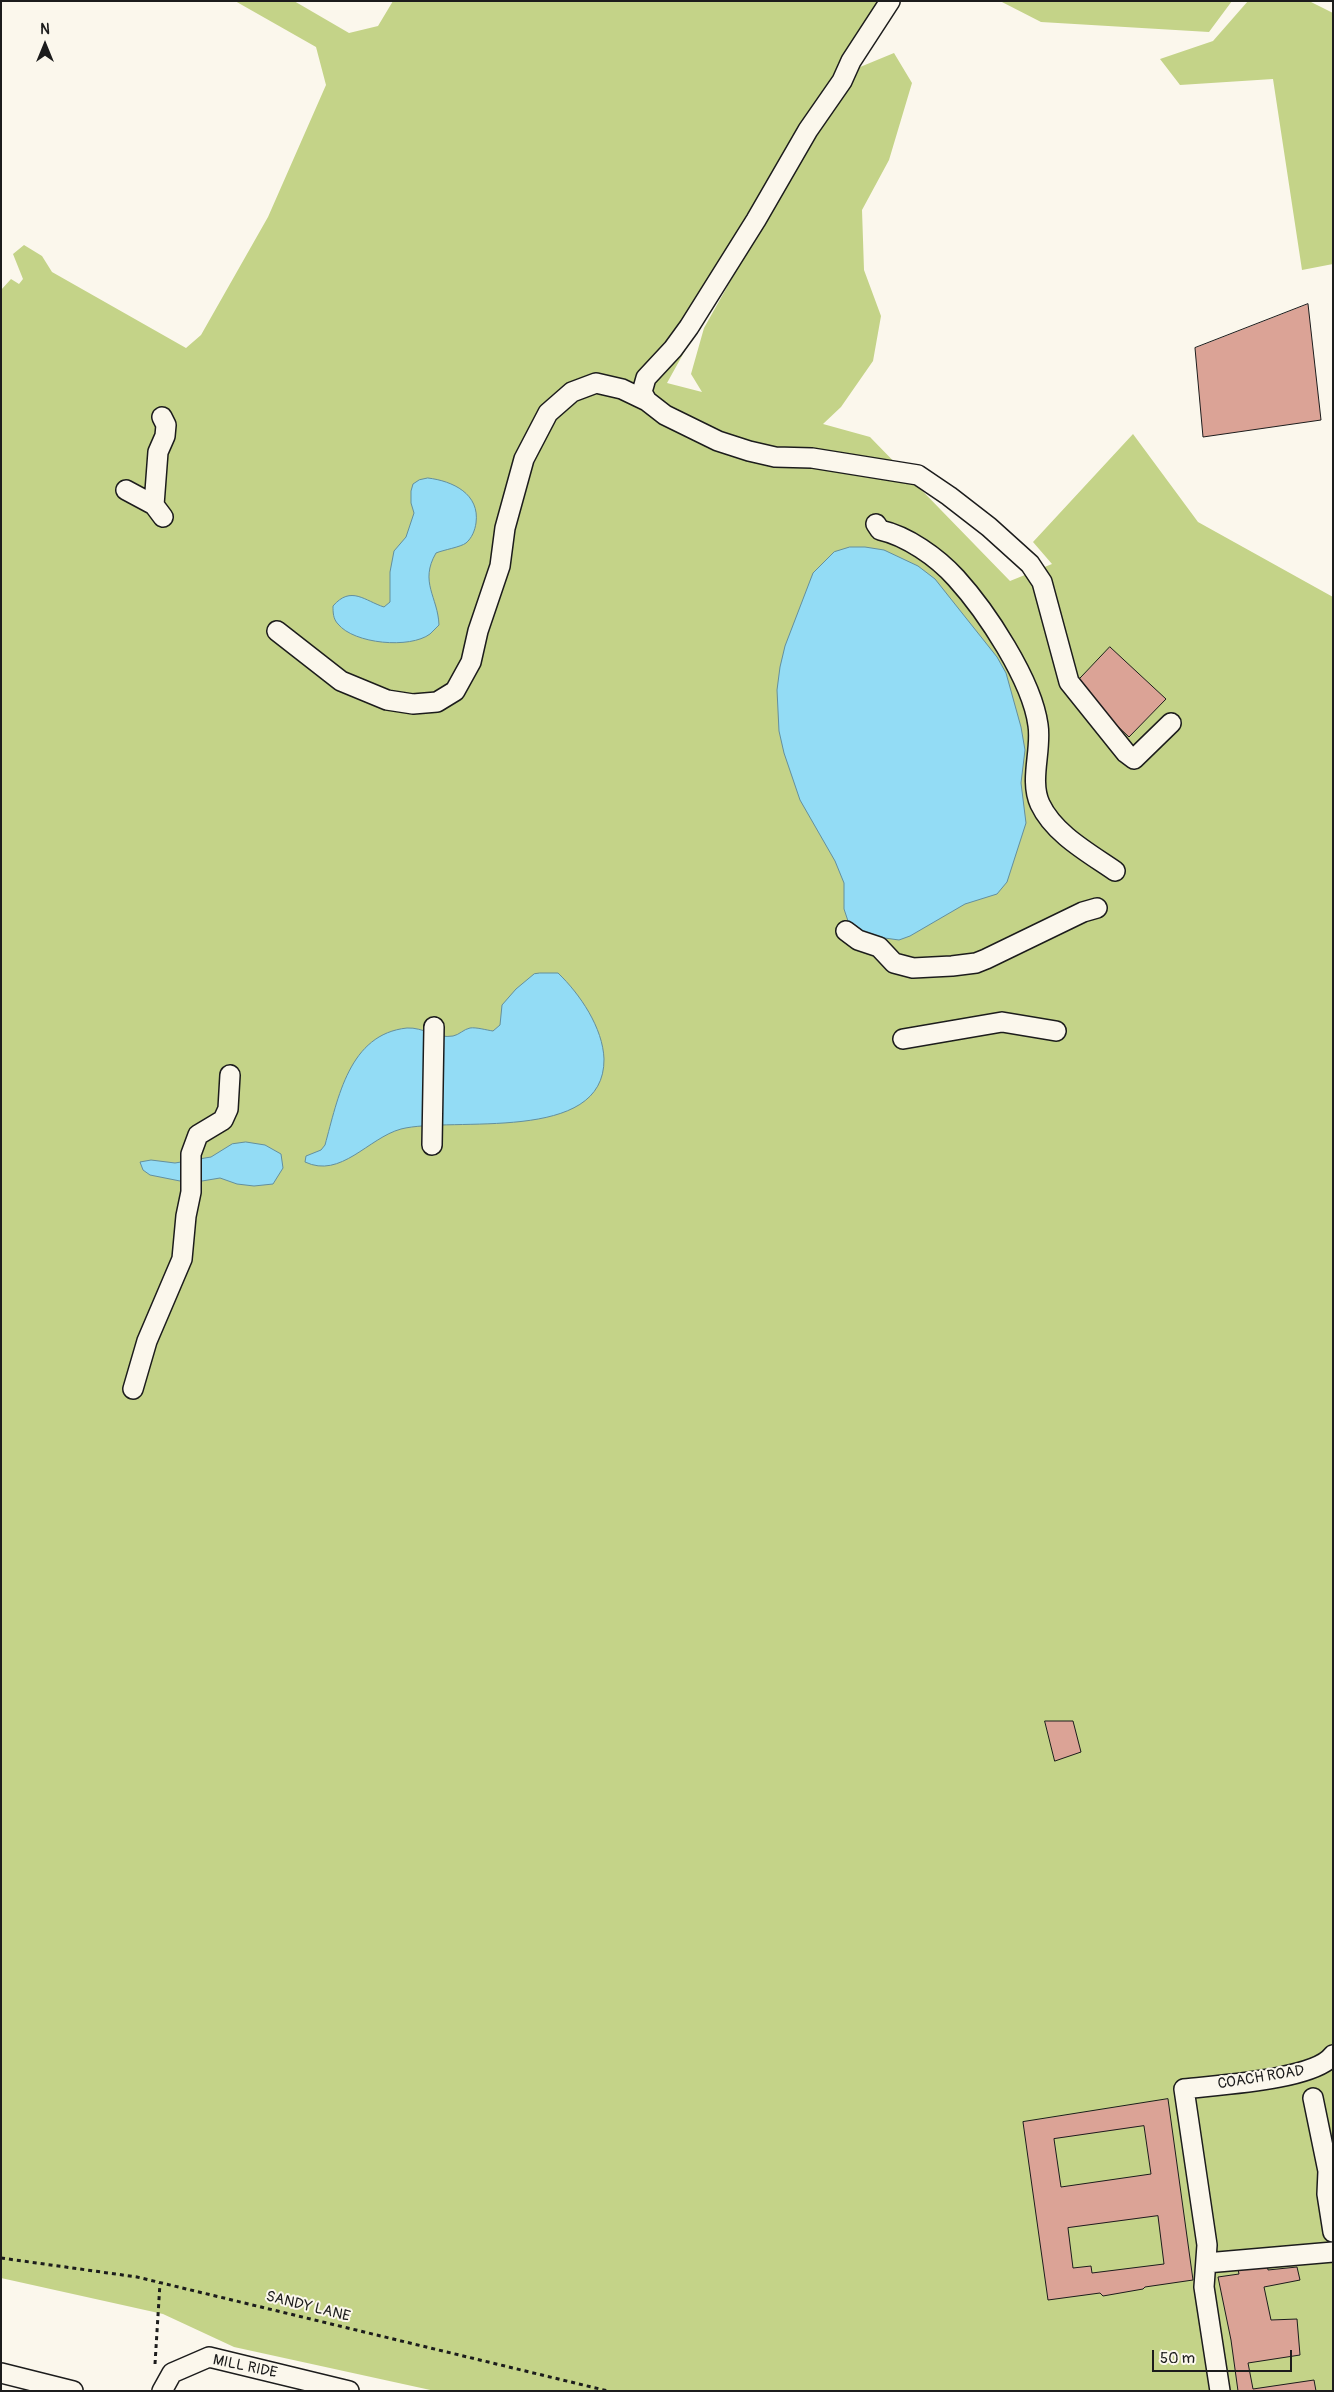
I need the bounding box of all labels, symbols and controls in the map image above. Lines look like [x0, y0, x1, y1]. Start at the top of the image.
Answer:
north arrow [20, 20, 70, 70]
text: N [40, 21, 50, 38]
street label: COACH ROAD [1216, 2062, 1306, 2094]
street label: SANDY LANE [264, 2288, 352, 2326]
scale bar [1154, 2340, 1294, 2372]
text: 50 m [1160, 2349, 1195, 2368]
street label: MILL RIDE [211, 2351, 279, 2383]

